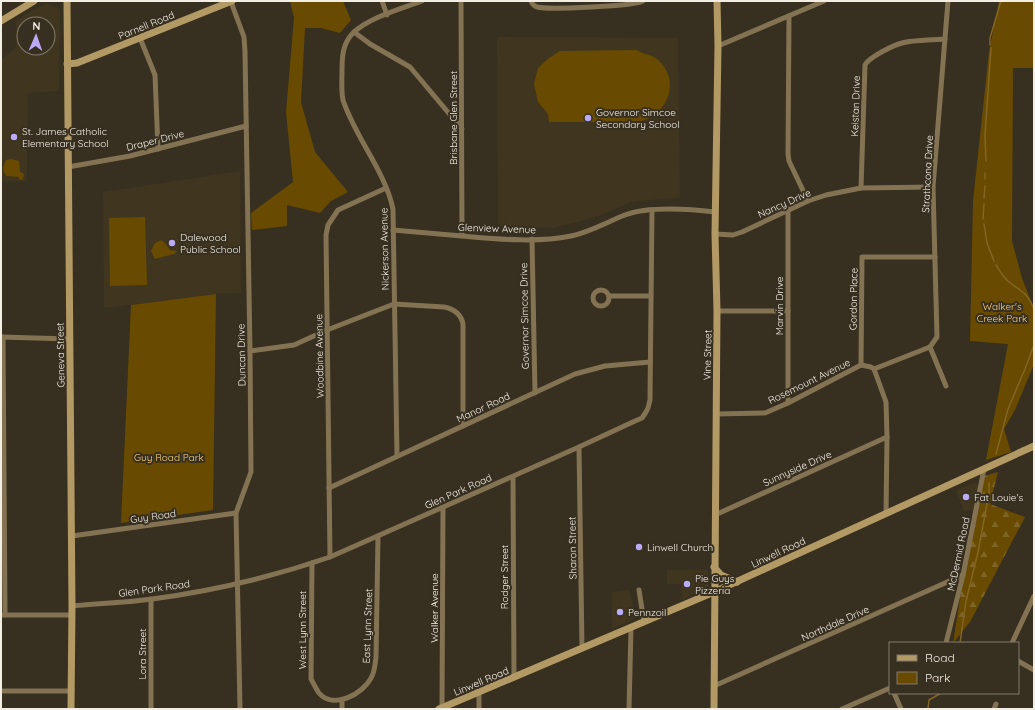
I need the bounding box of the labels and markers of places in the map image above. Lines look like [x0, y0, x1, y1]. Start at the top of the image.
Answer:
place label: Governor Simcoe Secondary School [596, 106, 680, 131]
marker: Governor Simcoe Secondary School [583, 113, 593, 123]
place label: St. James Catholic Elementary School [22, 125, 109, 150]
marker: St. James Catholic Elementary School [9, 132, 19, 142]
place label: Dalewood Public School [180, 231, 241, 256]
marker: Dalewood Public School [167, 238, 177, 248]
place label: Fat Louie's [974, 491, 1023, 504]
marker: Fat Louie's [961, 492, 971, 502]
place label: Linwell Church [647, 541, 713, 554]
marker: Linwell Church [634, 542, 644, 552]
place label: Pie Guys Pizzeria [695, 572, 735, 597]
marker: Pie Guys Pizzeria [682, 579, 692, 589]
place label: Pennzoil [628, 606, 666, 619]
marker: Pennzoil [615, 607, 625, 617]

